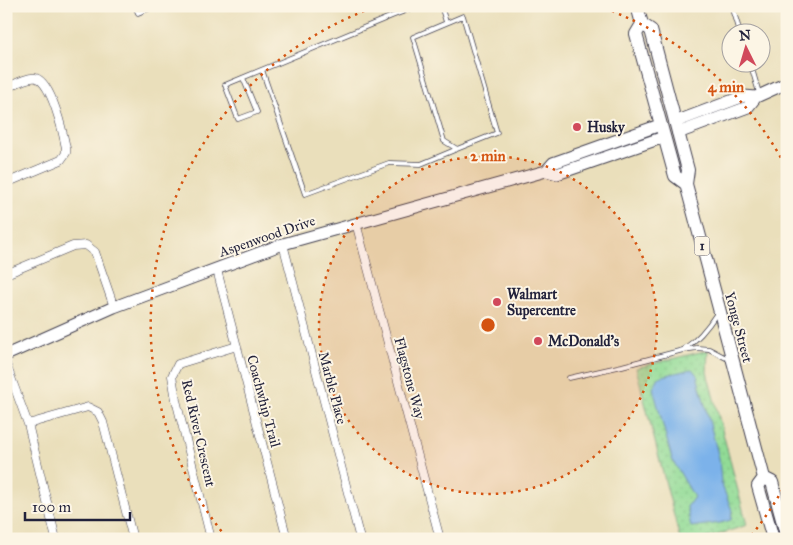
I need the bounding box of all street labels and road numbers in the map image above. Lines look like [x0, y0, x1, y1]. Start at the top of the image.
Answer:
street label: Aspenwood Drive [216, 212, 318, 261]
road number: 1 [694, 237, 710, 256]
street label: Yonge Street [721, 290, 756, 365]
street label: Flagstone Way [390, 335, 429, 421]
street label: Marble Place [315, 350, 350, 426]
street label: Coachwhip Trail [243, 353, 284, 449]
street label: Red River Crescent [178, 378, 219, 488]

